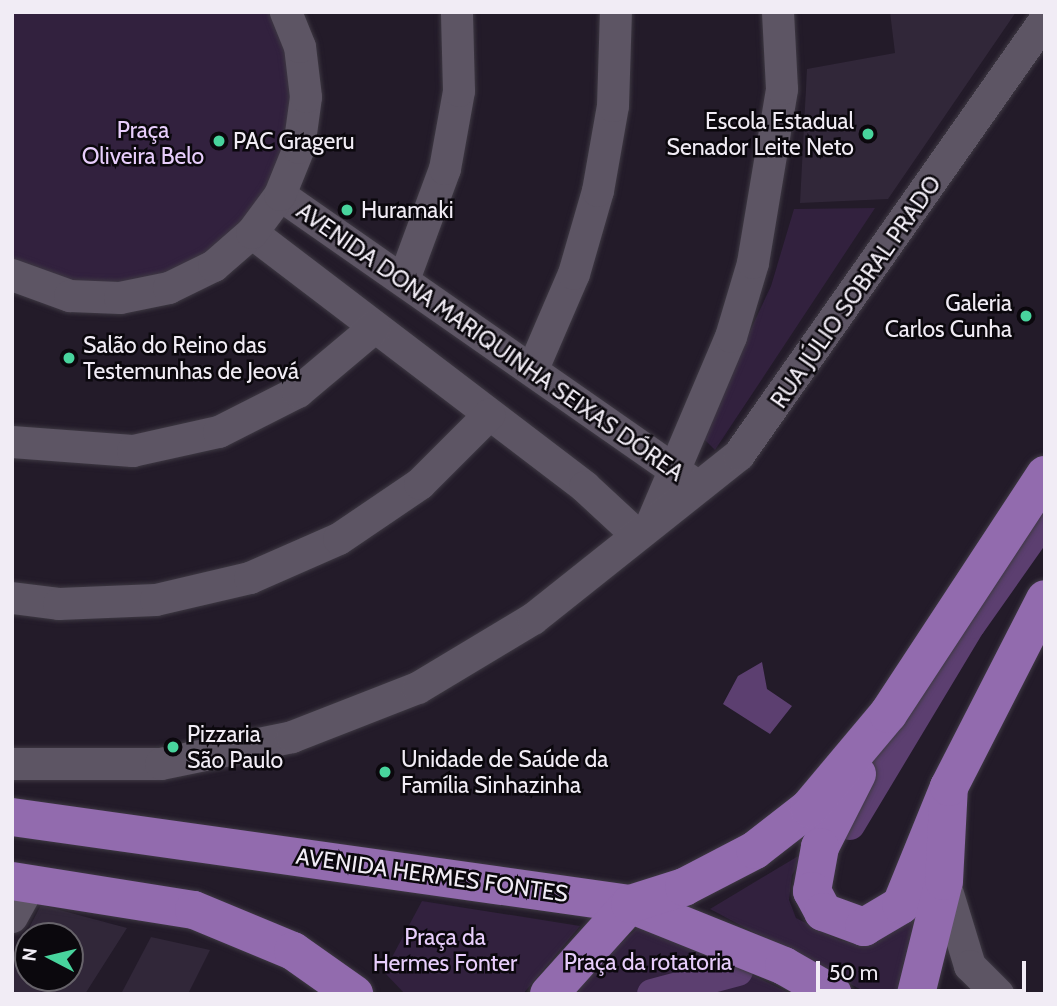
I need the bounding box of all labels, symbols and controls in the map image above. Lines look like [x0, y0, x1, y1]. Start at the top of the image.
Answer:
place label: Escola Estadual Senador Leite Neto [667, 107, 854, 161]
park label: Praça Oliveira Belo [82, 116, 204, 170]
marker: Escola Estadual Senador Leite Neto [860, 126, 876, 142]
place label: PAC Grageru [233, 127, 355, 155]
marker: PAC Grageru [211, 133, 227, 149]
street label: RUA JÚLIO SOBRAL PRADO [765, 170, 947, 414]
place label: Huramaki [361, 196, 454, 224]
street label: AVENIDA DONA MARIQUINHA SEIXAS DÓREA [291, 197, 689, 487]
marker: Huramaki [339, 202, 355, 218]
place label: Galeria Carlos Cunha [885, 289, 1012, 343]
marker: Galeria Carlos Cunha [1018, 308, 1034, 324]
place label: Salão do Reino das Testemunhas de Jeová [83, 331, 299, 385]
marker: Salão do Reino das Testemunhas de Jeová [61, 350, 77, 366]
place label: Pizzaria São Paulo [187, 720, 283, 774]
marker: Pizzaria São Paulo [165, 739, 181, 755]
place label: Unidade de Saúde da Família Sinhazinha [401, 745, 608, 799]
marker: Unidade de Saúde da Família Sinhazinha [375, 762, 395, 782]
street label: AVENIDA HERMES FONTES [294, 842, 570, 908]
north arrow [14, 922, 84, 992]
park label: Praça da Hermes Fonter [373, 923, 517, 977]
scale bar [819, 946, 1029, 990]
text: N [17, 947, 42, 963]
park label: Praça da rotatoria [564, 948, 732, 976]
text: 50 m [829, 960, 878, 985]

